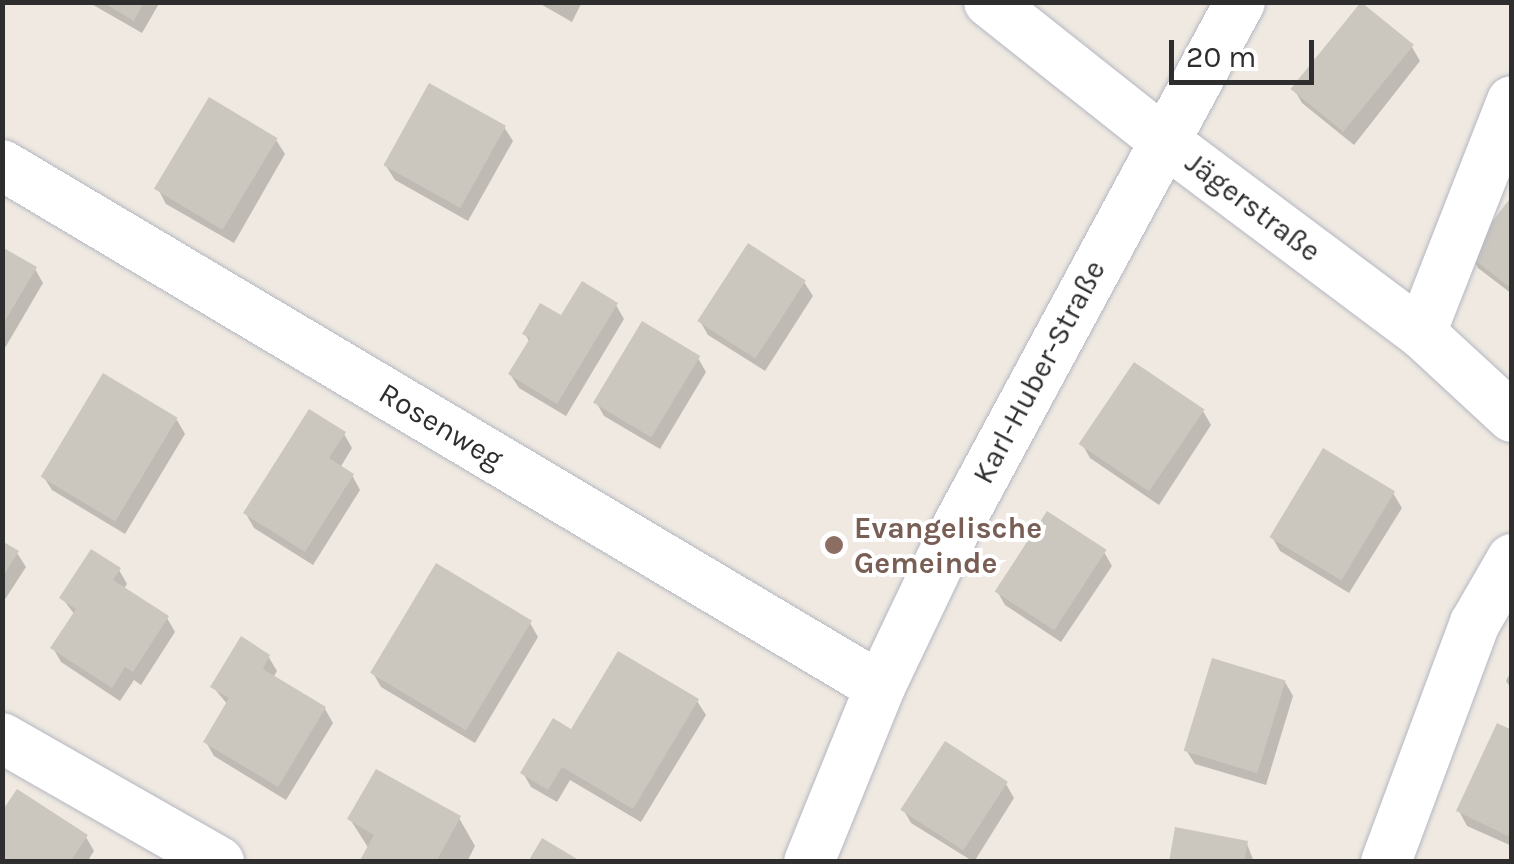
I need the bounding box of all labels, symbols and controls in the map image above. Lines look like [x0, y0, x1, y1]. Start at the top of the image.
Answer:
scale bar [1174, 20, 1319, 82]
text: 20 m [1186, 39, 1256, 75]
street label: Jägerstraße [1178, 144, 1328, 270]
street label: Karl-Huber-Straße [965, 254, 1113, 490]
street label: Rosenweg [373, 375, 509, 477]
place label: Evangelische Gemeinde [854, 510, 1042, 580]
marker: Evangelische Gemeinde [823, 534, 845, 556]

